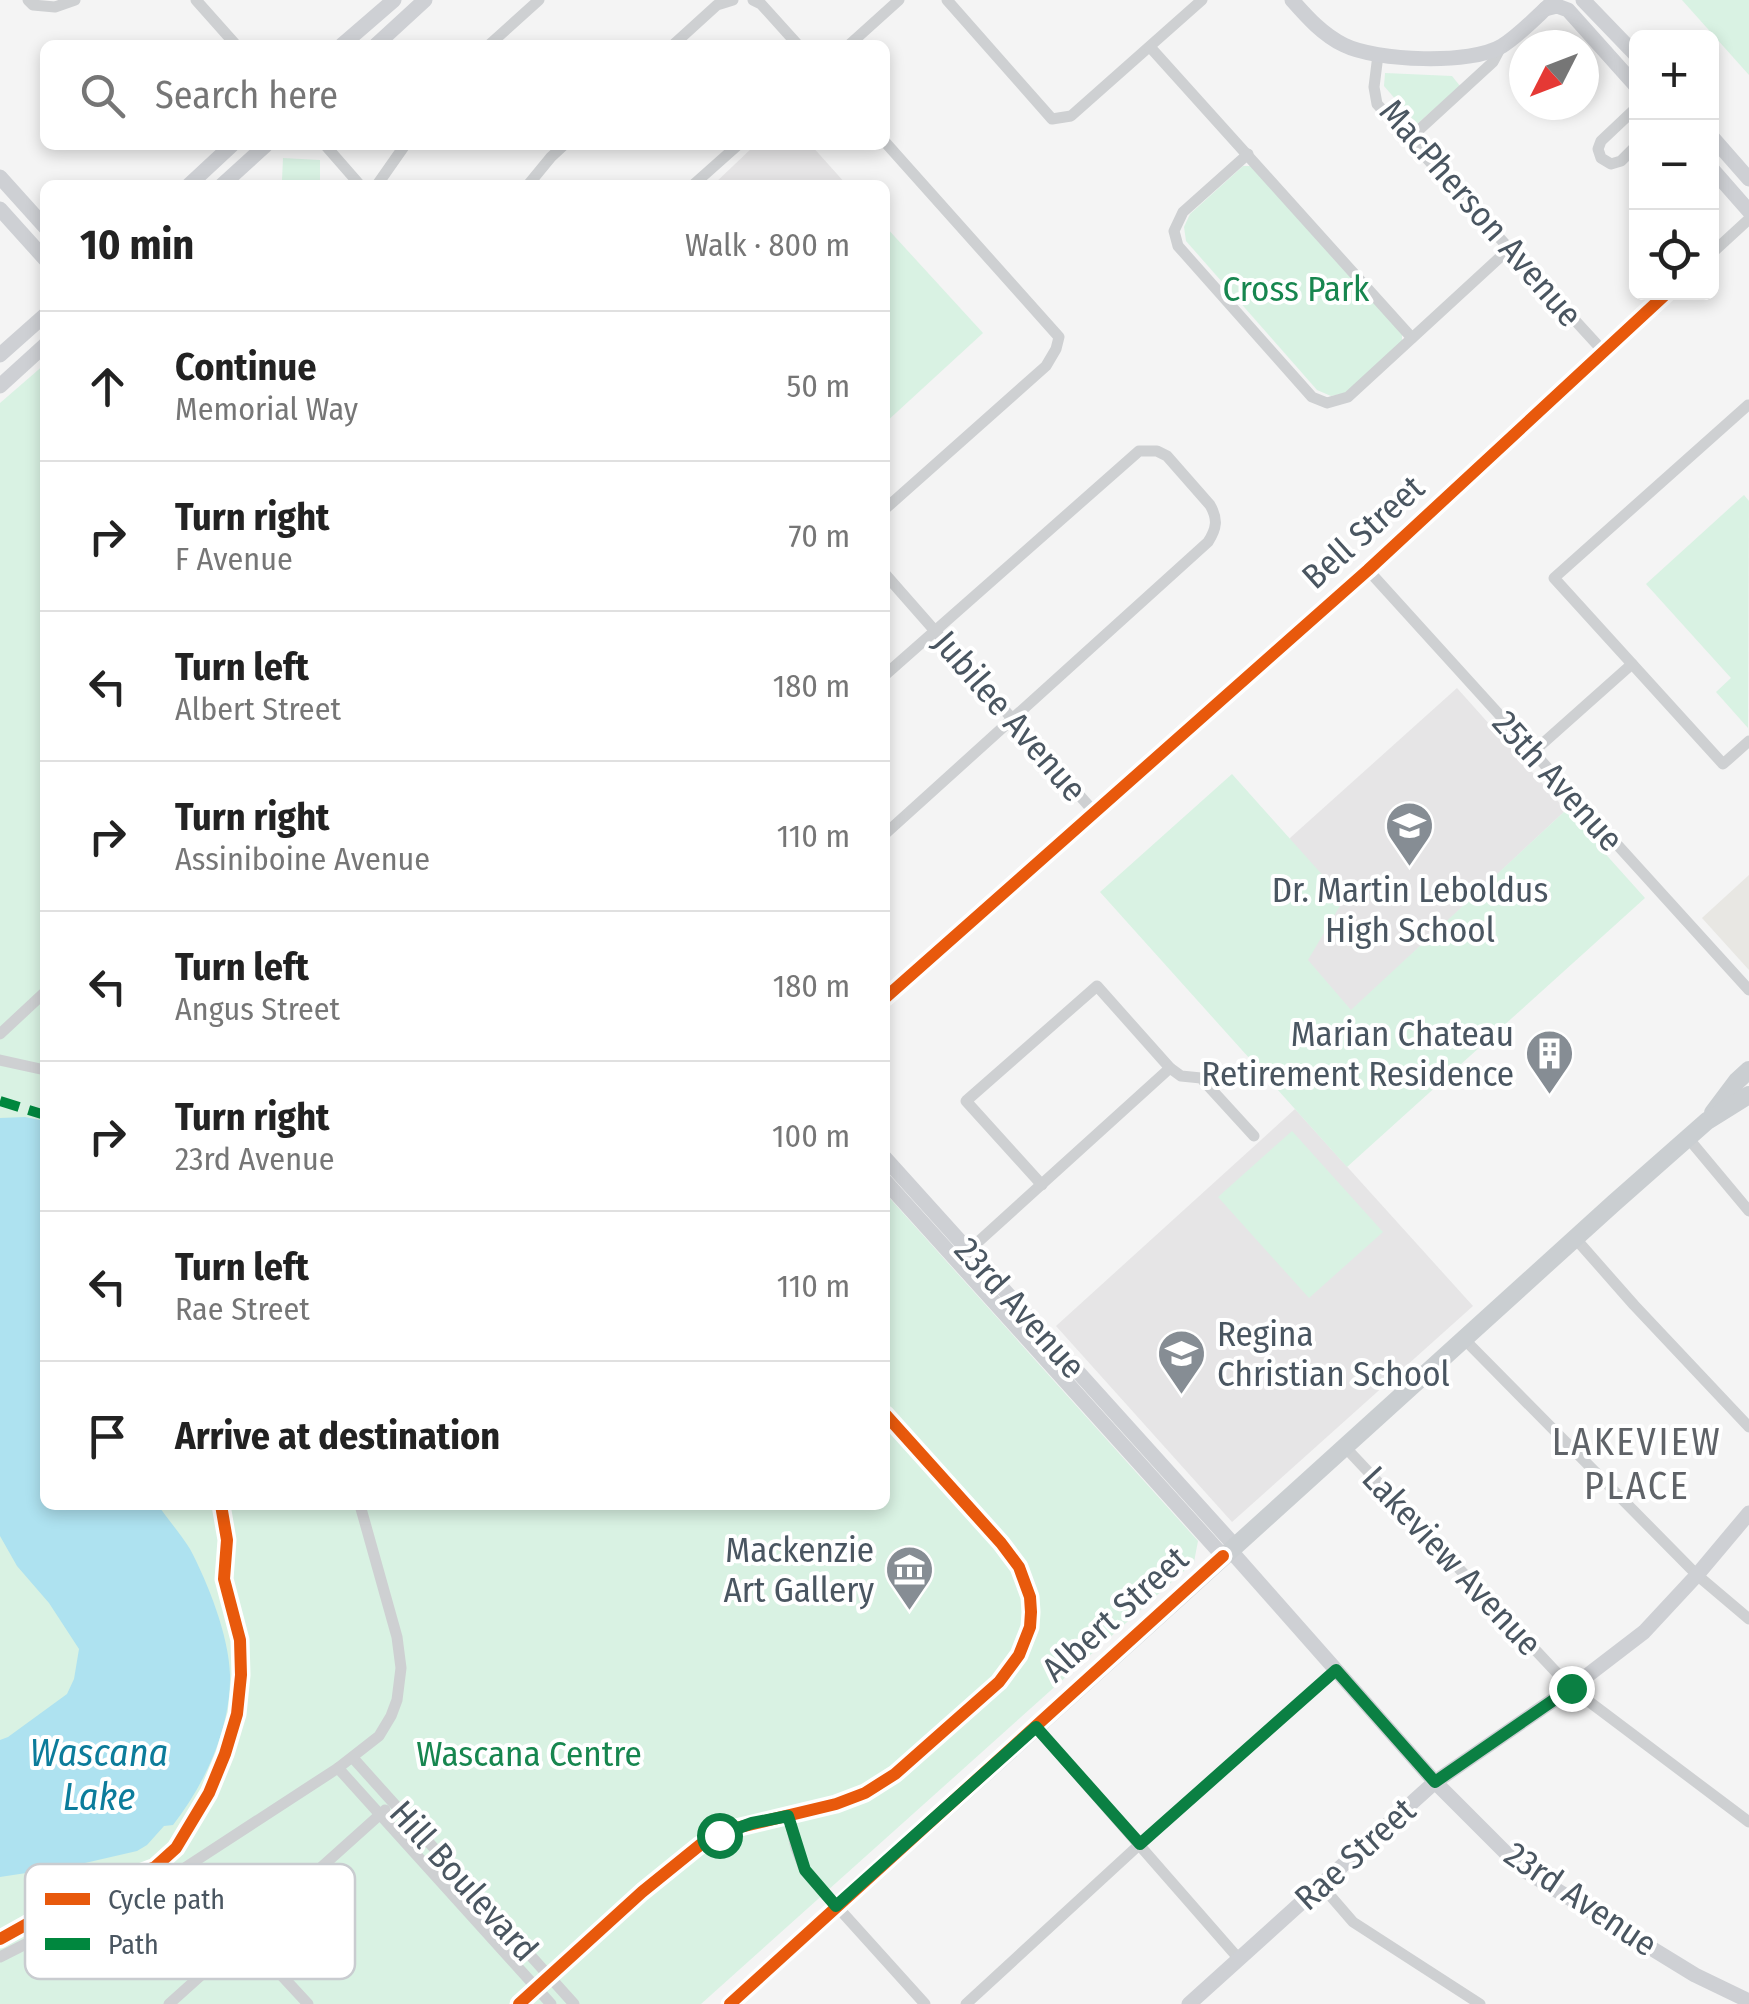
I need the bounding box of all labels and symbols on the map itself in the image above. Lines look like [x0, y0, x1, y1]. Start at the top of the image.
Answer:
north arrow [1509, 30, 1599, 120]
street label: MacPherson Avenue [1371, 91, 1591, 335]
park label: Cross Park [1223, 268, 1370, 310]
street label: Bell Street [1294, 466, 1433, 598]
street label: Jubilee Avenue [924, 622, 1096, 810]
street label: 25th Avenue [1484, 702, 1632, 860]
school or university icon: Dr. Martin Leboldus High School [1384, 800, 1436, 868]
place label: Dr. Martin Leboldus High School [1272, 869, 1548, 951]
place label: Marian Chateau Retirement Residence [1201, 1013, 1514, 1095]
building icon: Marian Chateau Retirement Residence [1523, 1028, 1575, 1096]
street label: 23rd Avenue [946, 1229, 1094, 1387]
place label: Regina Christian School [1217, 1313, 1450, 1395]
school or university icon: Regina Christian School [1156, 1328, 1208, 1396]
district label: LAKEVIEW PLACE [1552, 1419, 1722, 1509]
street label: Lakeview Avenue [1354, 1458, 1550, 1664]
place label: Mackenzie Art Gallery [723, 1529, 874, 1611]
street label: Albert Street [1034, 1537, 1197, 1690]
museum icon: Mackenzie Art Gallery [883, 1544, 935, 1612]
route end [1549, 1666, 1595, 1712]
water label: Wascana Lake [30, 1730, 168, 1820]
park label: Wascana Centre [416, 1733, 642, 1775]
street label: Rae Street [1286, 1789, 1424, 1919]
street label: Hill Boulevard [381, 1792, 547, 1970]
route start [697, 1813, 743, 1859]
street label: 23rd Avenue [1497, 1833, 1665, 1965]
legend [25, 1864, 355, 1979]
text: Cycle path [108, 1883, 225, 1916]
text: Path [108, 1928, 159, 1961]

